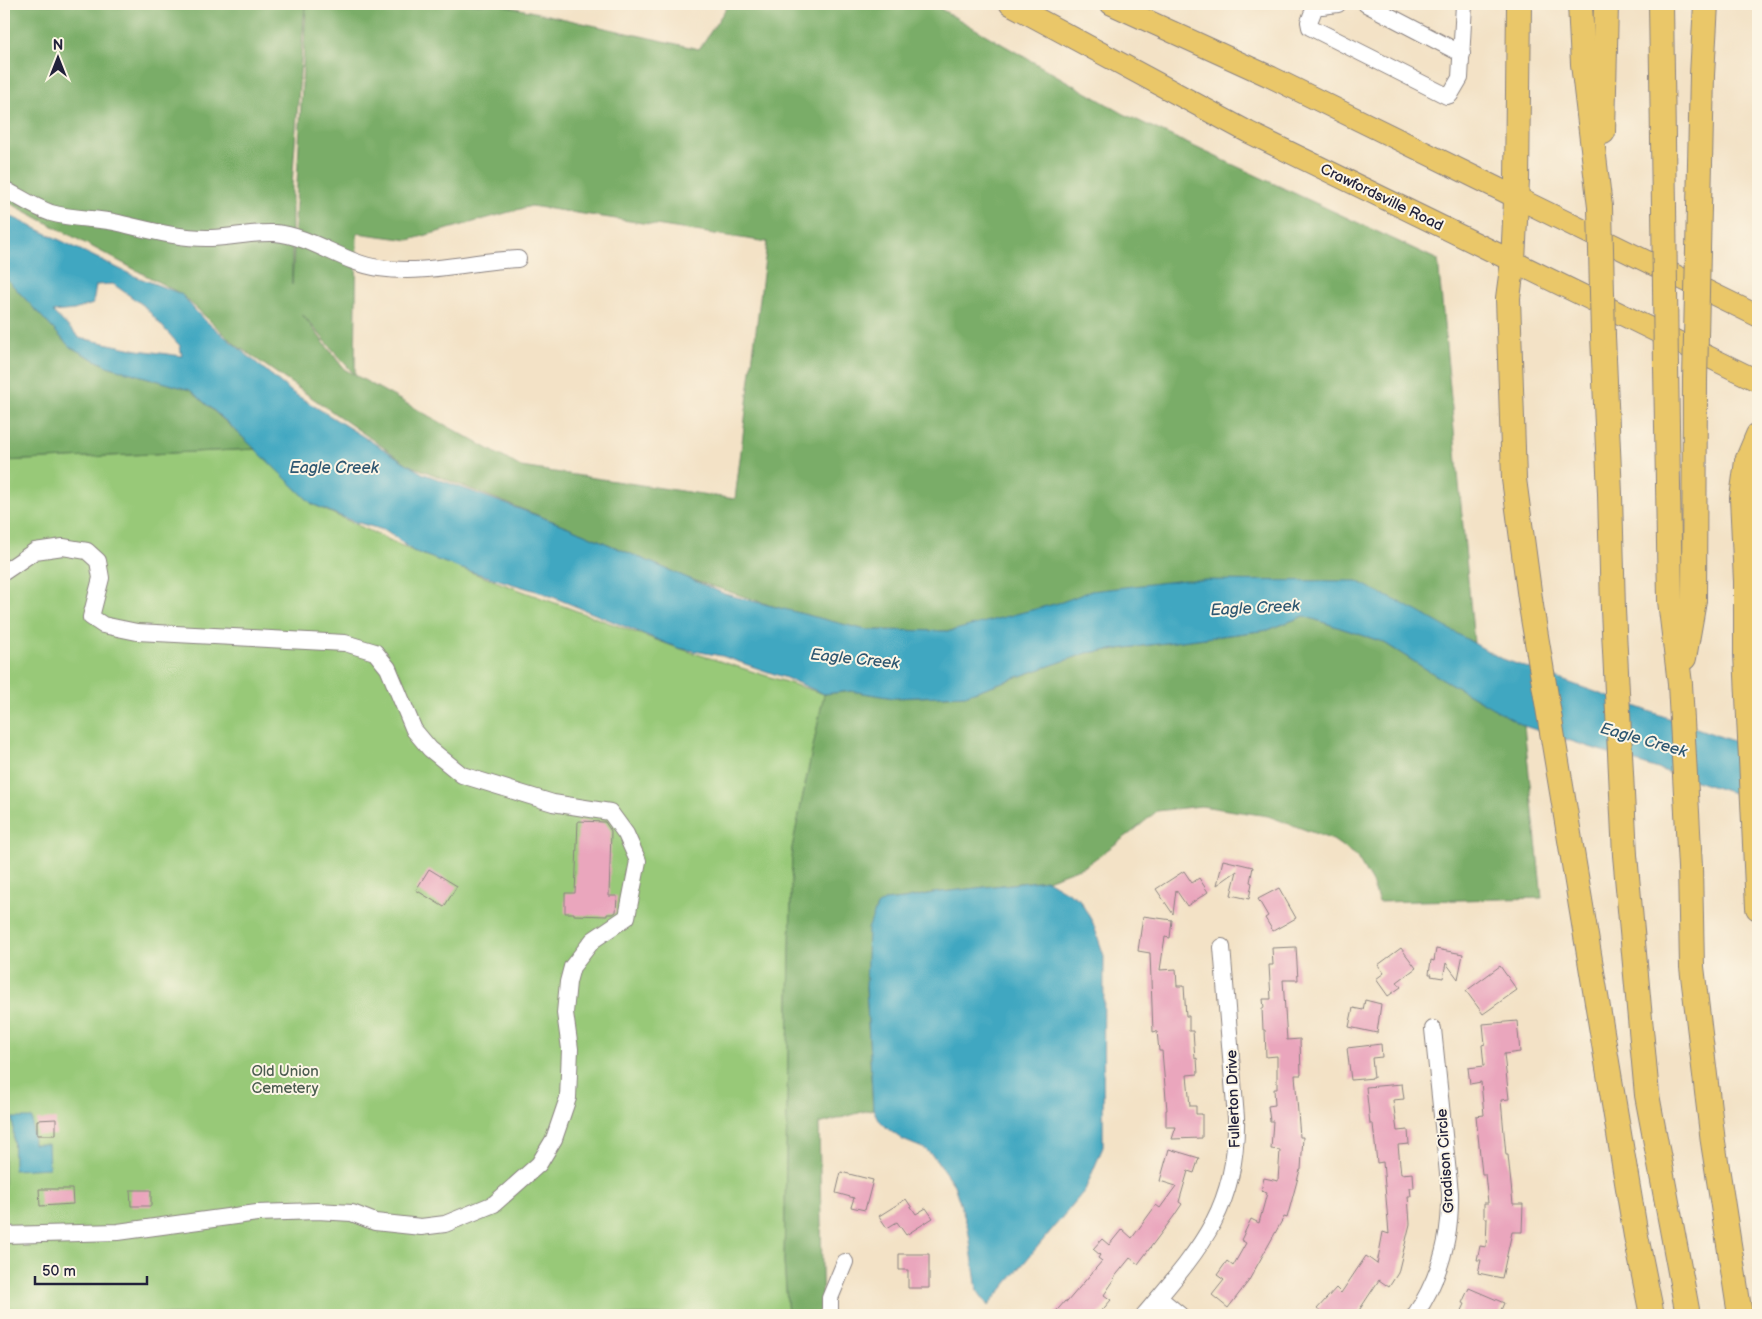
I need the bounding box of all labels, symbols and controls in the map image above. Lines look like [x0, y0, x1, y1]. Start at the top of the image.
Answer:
north arrow [32, 32, 82, 82]
text: N [53, 37, 63, 54]
street label: Crawfordsville Road [1317, 159, 1446, 235]
water label: Eagle Creek [289, 459, 380, 478]
water label: Eagle Creek [1210, 597, 1301, 620]
water label: Eagle Creek [810, 645, 901, 674]
water label: Eagle Creek [1598, 719, 1690, 762]
street label: Fullerton Drive [1222, 1049, 1245, 1149]
park label: Old Union Cemetery [251, 1062, 319, 1098]
street label: Gradison Circle [1432, 1108, 1459, 1214]
scale bar [35, 1254, 148, 1286]
text: 50 m [42, 1262, 76, 1281]

